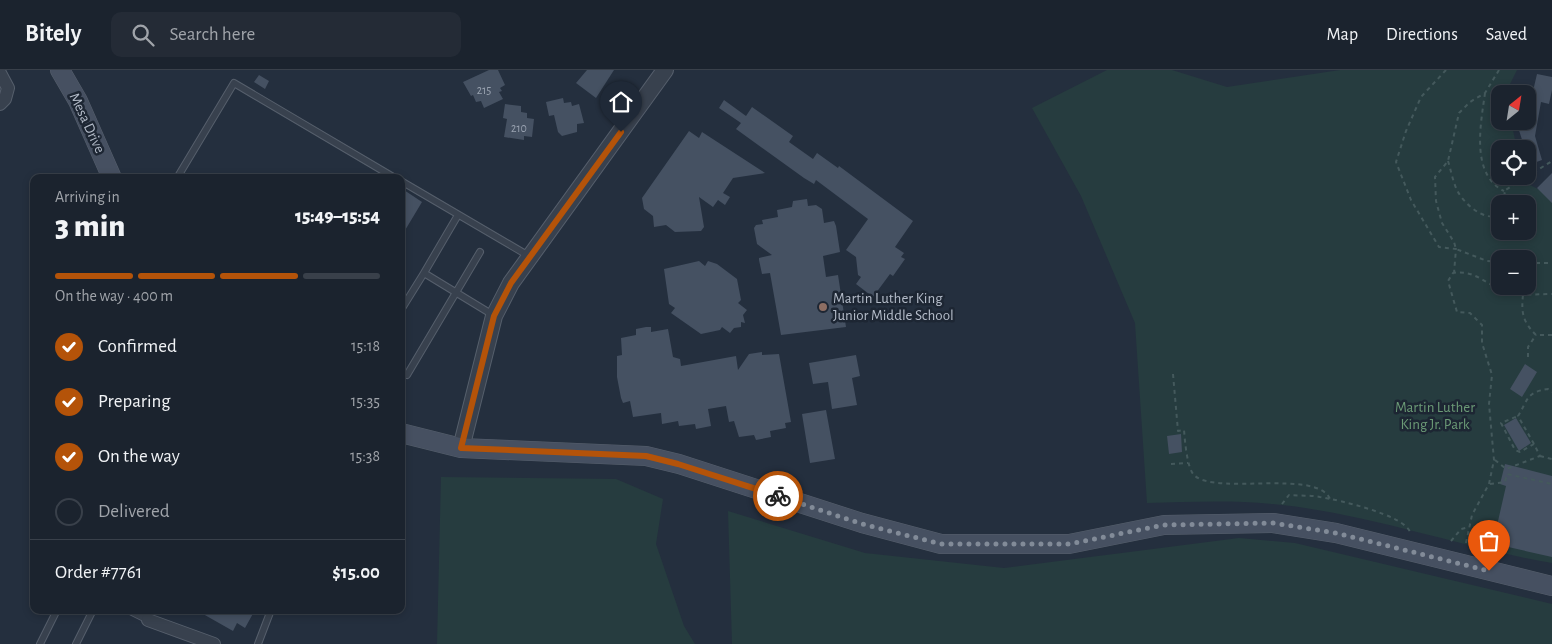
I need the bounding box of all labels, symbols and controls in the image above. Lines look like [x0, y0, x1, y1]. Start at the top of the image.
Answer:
search box [111, 12, 461, 57]
icon: search [129, 21, 157, 49]
text: Bitely [25, 22, 81, 46]
text: Search here [169, 25, 255, 44]
text: Map [1327, 26, 1358, 44]
text: Directions [1386, 26, 1458, 44]
text: Saved [1486, 26, 1527, 44]
pin [600, 81, 642, 132]
house number: 215 [477, 84, 491, 96]
north arrow [1491, 85, 1536, 130]
map controls [1491, 85, 1536, 295]
icon: home [607, 88, 635, 116]
street label: Mesa Drive [67, 91, 107, 156]
house number: 210 [511, 122, 527, 134]
button: locate [1491, 140, 1536, 185]
text: Arriving in [55, 189, 120, 205]
button: + [1491, 195, 1536, 240]
text: 15:49–15:54 [295, 207, 380, 226]
text: 3 min [55, 210, 125, 242]
button: − [1491, 250, 1536, 295]
text: On the way · 400 m [55, 288, 173, 304]
place label: Martin Luther King Junior Middle School [833, 291, 954, 323]
marker: Martin Luther King Junior Middle School [817, 301, 829, 313]
icon: check [55, 333, 83, 361]
text: Confirmed [98, 337, 177, 356]
text: 15:18 [351, 338, 380, 354]
icon: check [55, 388, 83, 416]
text: Preparing [98, 392, 171, 411]
text: 15:35 [351, 393, 380, 409]
park label: Martin Luther King Jr. Park [1395, 400, 1475, 432]
icon: check [55, 443, 83, 471]
text: On the way [98, 447, 180, 466]
text: 15:38 [350, 448, 380, 464]
courier [753, 471, 803, 521]
icon: bike [764, 482, 792, 510]
text: Delivered [98, 502, 170, 521]
pin [1468, 520, 1510, 571]
icon: bag [1475, 527, 1503, 555]
text: Order #7761 [55, 563, 142, 582]
text: $15.00 [332, 563, 380, 582]

